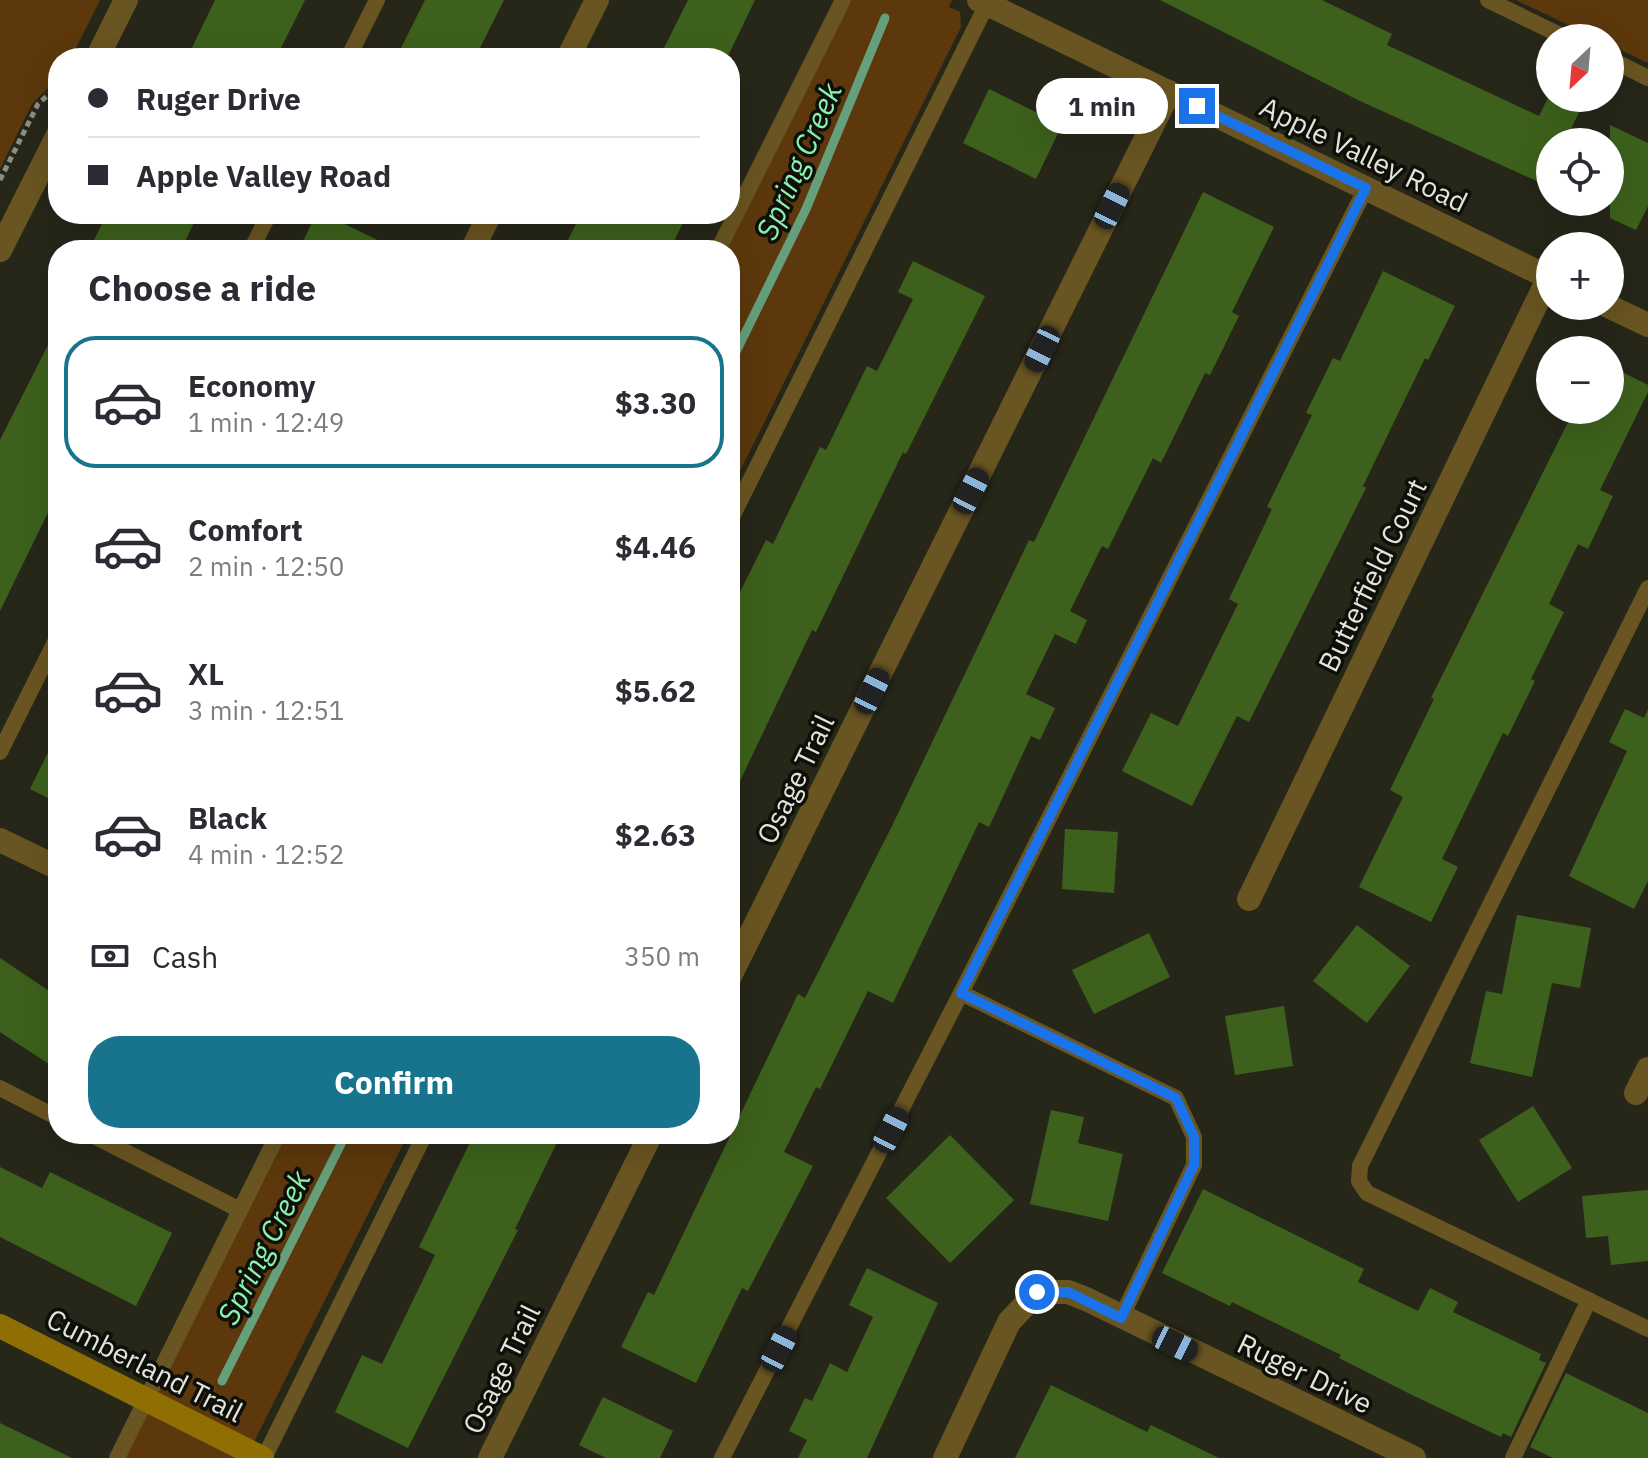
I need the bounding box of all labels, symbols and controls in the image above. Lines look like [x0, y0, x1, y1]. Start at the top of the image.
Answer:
north arrow [1536, 24, 1624, 112]
map controls [1536, 24, 1624, 424]
water label: Spring Creek [746, 76, 850, 246]
callout: 1 min [1037, 78, 1169, 134]
text: Ruger Drive [136, 79, 301, 118]
route end [1179, 88, 1215, 124]
street label: Apple Valley Road [1254, 88, 1474, 220]
text: 1 min [1068, 89, 1136, 123]
button: locate [1536, 128, 1624, 216]
text: Apple Valley Road [136, 156, 391, 195]
car [1091, 179, 1133, 233]
button: + [1536, 232, 1624, 320]
text: Choose a ride [88, 264, 316, 311]
car [1021, 322, 1063, 376]
button: − [1536, 336, 1624, 424]
icon: car [92, 366, 164, 438]
text: Economy [188, 366, 316, 405]
text: $3.30 [615, 383, 696, 422]
text: 1 min · 12:49 [188, 405, 344, 439]
car [949, 464, 993, 518]
street label: Butterfield Court [1309, 472, 1435, 678]
icon: car [92, 510, 164, 582]
text: Comfort [188, 510, 303, 549]
text: $4.46 [615, 527, 696, 566]
text: 2 min · 12:50 [188, 549, 344, 583]
icon: car [92, 654, 164, 726]
text: XL [188, 654, 224, 693]
car [851, 664, 893, 718]
text: $5.62 [615, 671, 696, 710]
text: 3 min · 12:51 [188, 693, 344, 727]
street label: Osage Trail [748, 708, 842, 850]
icon: car [92, 798, 164, 870]
text: Black [188, 798, 267, 837]
text: $2.63 [615, 815, 696, 854]
text: 4 min · 12:52 [188, 837, 344, 871]
icon: cash [88, 934, 132, 978]
text: Cash [152, 937, 218, 976]
text: 350 m [624, 939, 700, 973]
button: Confirm [88, 1036, 700, 1128]
car [869, 1103, 913, 1157]
water label: Spring Creek [208, 1163, 319, 1331]
route start [1019, 1274, 1055, 1310]
street label: Osage Trail [454, 1298, 548, 1440]
street label: Cumberland Trail [41, 1300, 249, 1430]
car [757, 1322, 801, 1376]
car [1148, 1323, 1202, 1365]
street label: Ruger Drive [1231, 1324, 1379, 1422]

